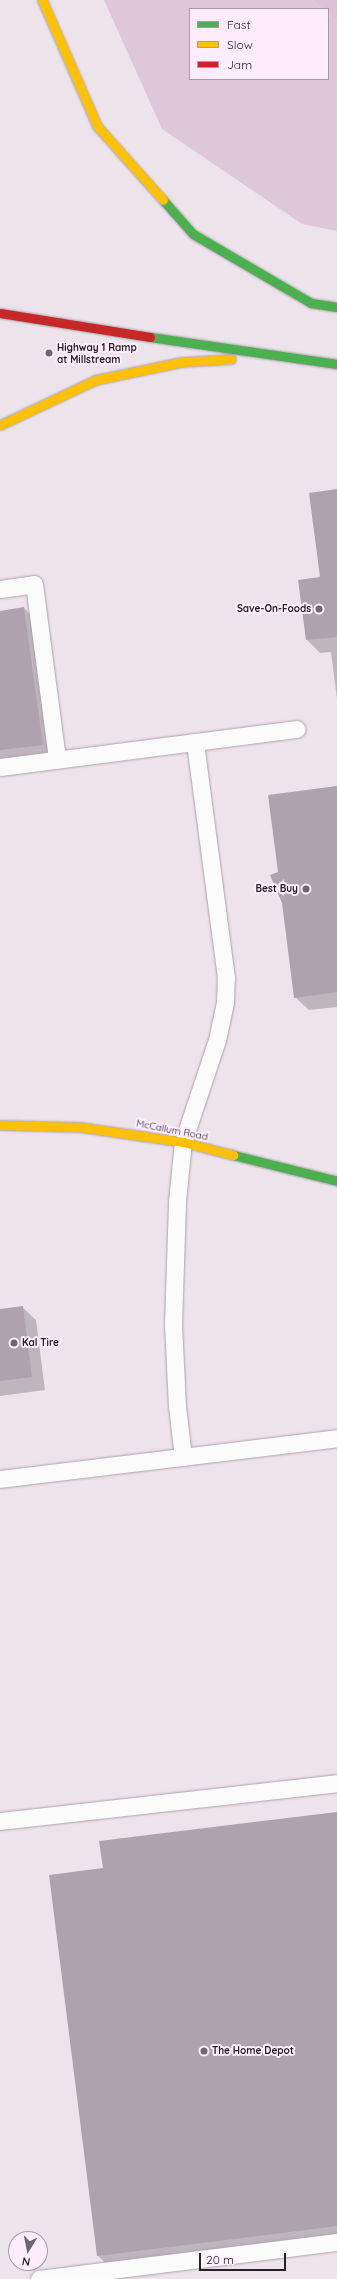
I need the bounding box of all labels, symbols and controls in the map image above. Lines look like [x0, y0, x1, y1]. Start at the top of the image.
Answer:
legend [189, 8, 329, 80]
text: Fast [227, 17, 251, 32]
text: Slow [227, 37, 253, 52]
text: Jam [227, 57, 252, 72]
place label: Highway 1 Ramp at Millstream [57, 341, 137, 364]
marker: Highway 1 Ramp at Millstream [44, 348, 54, 358]
place label: Save-On-Foods [237, 603, 311, 615]
marker: Save-On-Foods [314, 604, 324, 614]
place label: Best Buy [256, 883, 298, 895]
marker: Best Buy [301, 884, 311, 894]
street label: McCallum Road [135, 1117, 209, 1143]
place label: Kal Tire [22, 1337, 59, 1349]
marker: Kal Tire [9, 1338, 19, 1348]
place label: The Home Depot [212, 2045, 294, 2057]
marker: The Home Depot [199, 2046, 209, 2056]
north arrow [8, 2231, 48, 2271]
scale bar [201, 2245, 288, 2271]
text: 20 m [206, 2252, 234, 2267]
text: N [21, 2254, 31, 2269]

